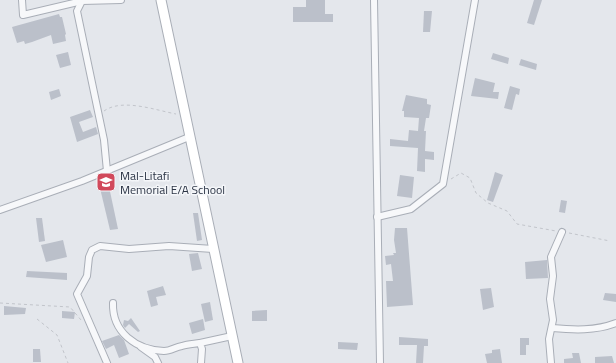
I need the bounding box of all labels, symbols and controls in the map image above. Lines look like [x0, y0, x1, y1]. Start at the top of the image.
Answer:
place label: Mal-Litafi Memorial E/A School [120, 166, 225, 199]
school or university icon: Mal-Litafi Memorial E/A School [95, 171, 117, 193]

